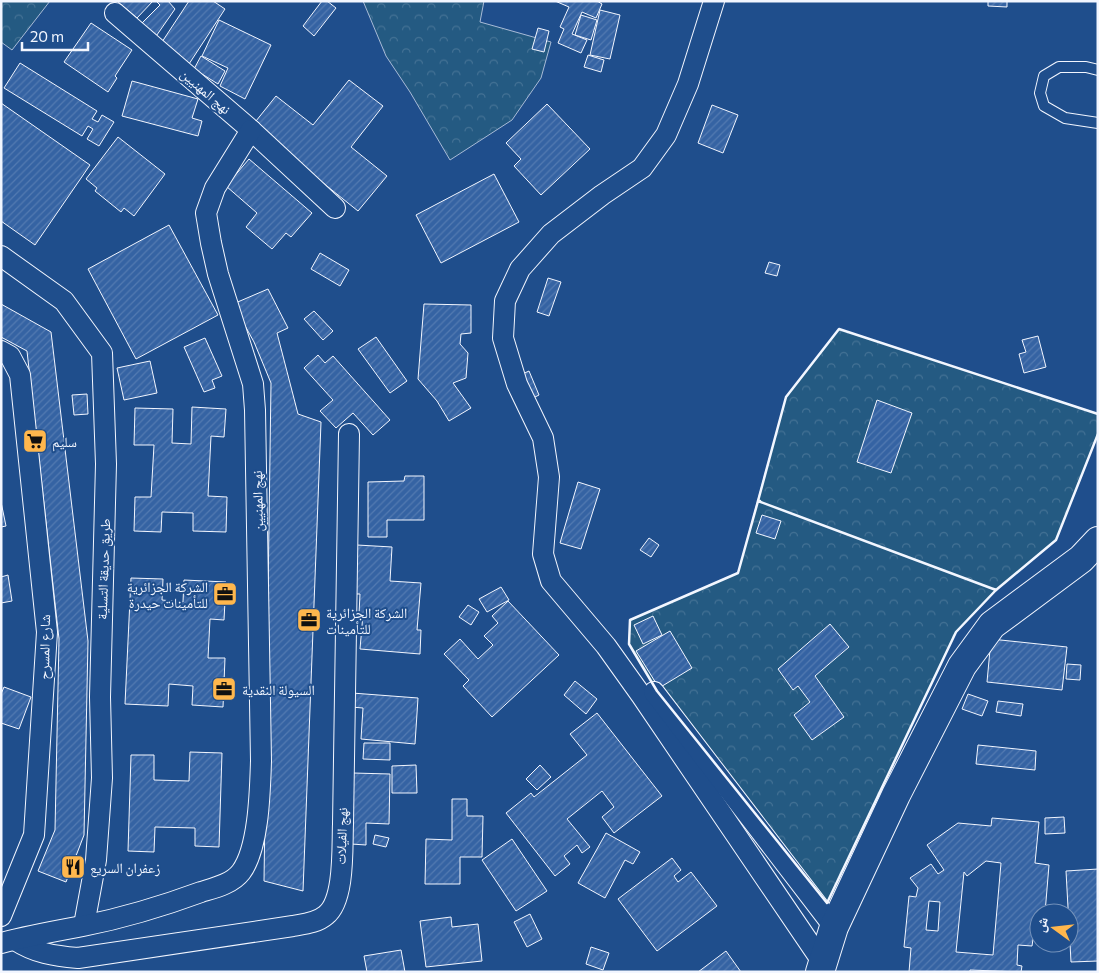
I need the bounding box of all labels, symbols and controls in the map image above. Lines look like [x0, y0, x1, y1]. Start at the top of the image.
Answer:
scale bar [22, 20, 89, 52]
text: 20 m [30, 27, 64, 45]
street label: نهج المهنيين [176, 65, 235, 119]
supermarket icon: سليم [22, 428, 48, 454]
place label: سليم [52, 433, 77, 452]
street label: نهج المهنيين [248, 470, 268, 532]
street label: طريق حديقة التسلية [93, 518, 115, 620]
place label: الشركة الجزائرية للتأمينات حيدرة [127, 578, 208, 612]
office icon: الشركة الجزائرية للتأمينات حيدرة [212, 581, 238, 607]
place label: الشركة الجزائرية للتأمينات [326, 604, 407, 637]
office icon: الشركة الجزائرية للتأمينات [296, 607, 322, 633]
street label: شارع المسرح [35, 614, 55, 680]
office icon: السيولة النقدية [211, 676, 237, 702]
place label: السيولة النقدية [242, 681, 315, 699]
street label: نهج الفيلات [332, 807, 352, 865]
restaurant icon: زعفران السريع [60, 854, 86, 880]
place label: زعفران السريع [90, 859, 160, 878]
north arrow [1029, 903, 1079, 953]
text: ش [1031, 915, 1052, 934]

